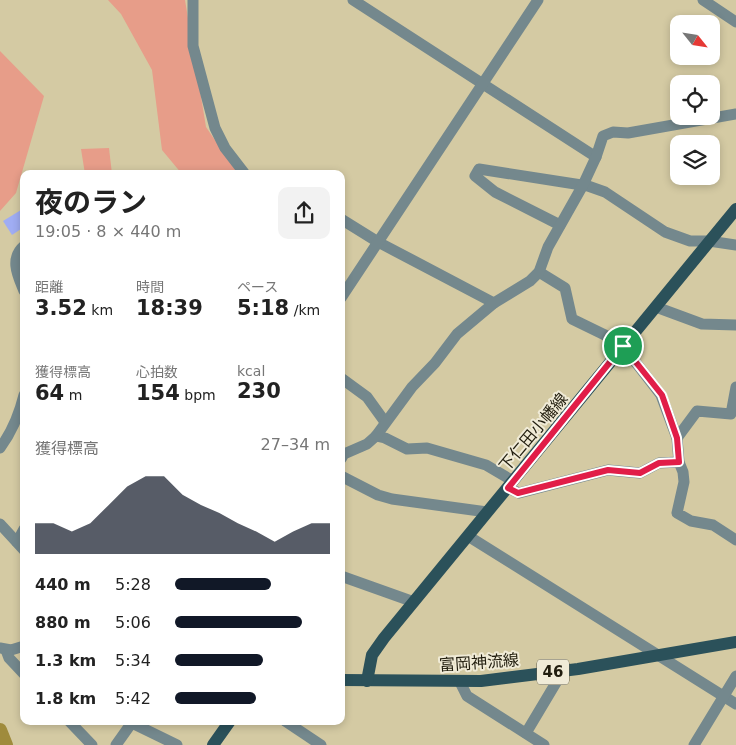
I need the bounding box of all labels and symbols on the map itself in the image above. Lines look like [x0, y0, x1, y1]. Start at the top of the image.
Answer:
north arrow [670, 15, 720, 65]
pin [602, 325, 644, 367]
street label: 下仁田小幡線 [495, 389, 572, 475]
street label: 富岡神流線 [438, 650, 520, 675]
road number: 46 [537, 660, 569, 684]

